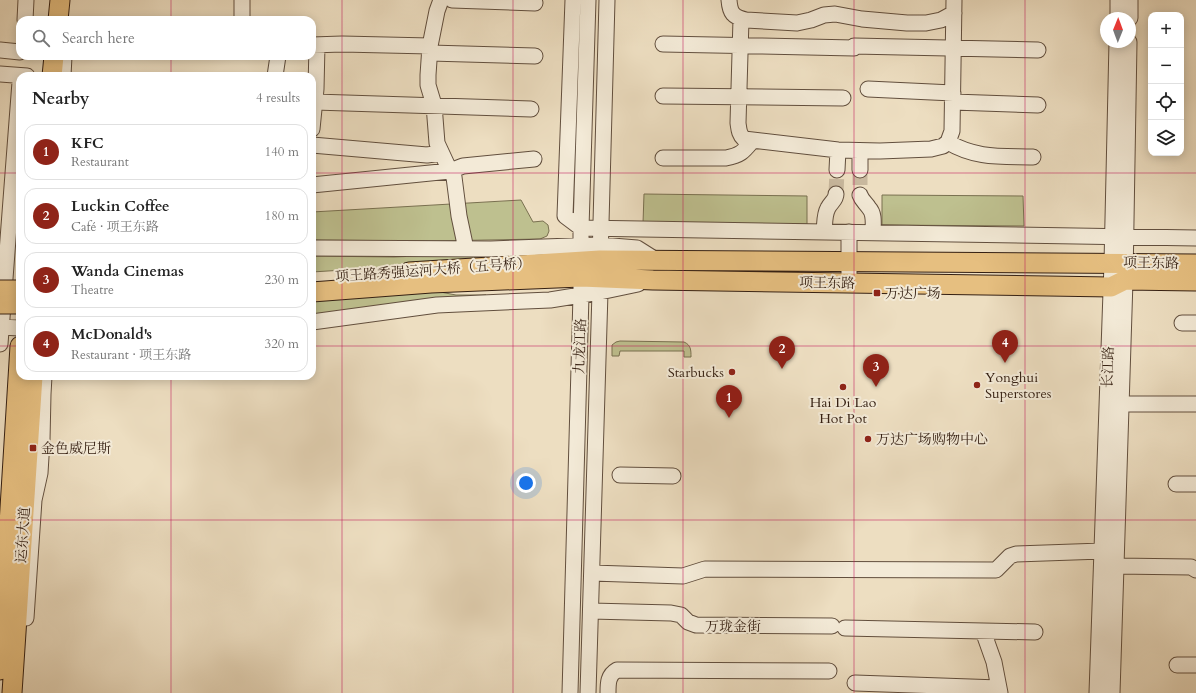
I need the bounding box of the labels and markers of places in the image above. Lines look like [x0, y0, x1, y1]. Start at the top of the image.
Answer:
place label: 万达广场 [885, 284, 941, 303]
marker: 万达广场 [872, 288, 882, 298]
pin: 4 [992, 330, 1018, 363]
pin: 2 [769, 336, 795, 369]
pin: 3 [863, 354, 889, 387]
place label: Starbucks [668, 363, 724, 382]
marker: Starbucks [727, 367, 737, 377]
place label: Yonghui Superstores [985, 368, 1052, 403]
marker: Yonghui Superstores [972, 380, 982, 390]
marker: Hai Di Lao Hot Pot [838, 382, 848, 392]
pin: 1 [716, 385, 742, 418]
place label: Hai Di Lao Hot Pot [810, 393, 877, 428]
place label: 万达广场购物中心 [876, 430, 988, 449]
marker: 万达广场购物中心 [863, 434, 873, 444]
place label: 金色威尼斯 [41, 439, 111, 458]
marker: 金色威尼斯 [28, 443, 38, 453]

